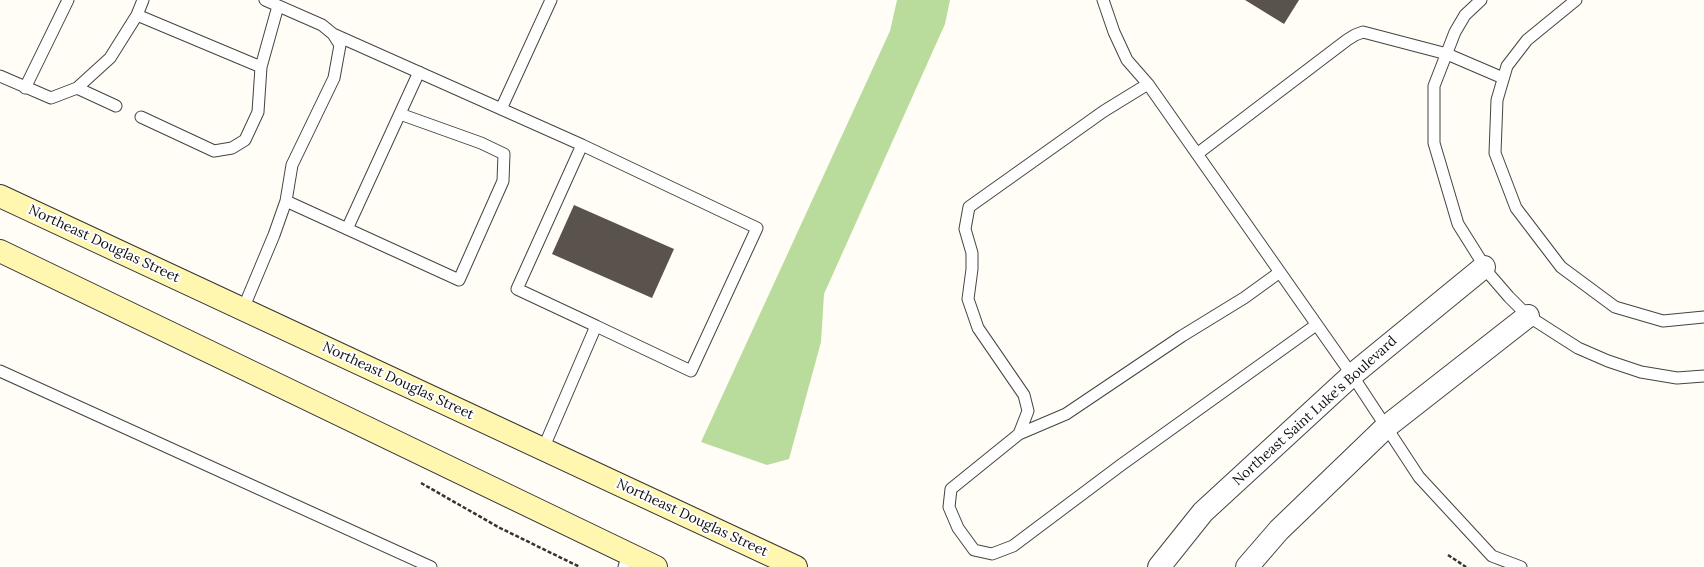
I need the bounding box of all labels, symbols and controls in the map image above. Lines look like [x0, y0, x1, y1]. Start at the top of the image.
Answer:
street label: Northeast Douglas Street [26, 202, 182, 286]
street label: Northeast Saint Luke's Boulevard [1229, 333, 1401, 489]
street label: Northeast Douglas Street [320, 339, 476, 423]
street label: Northeast Douglas Street [614, 476, 770, 560]

